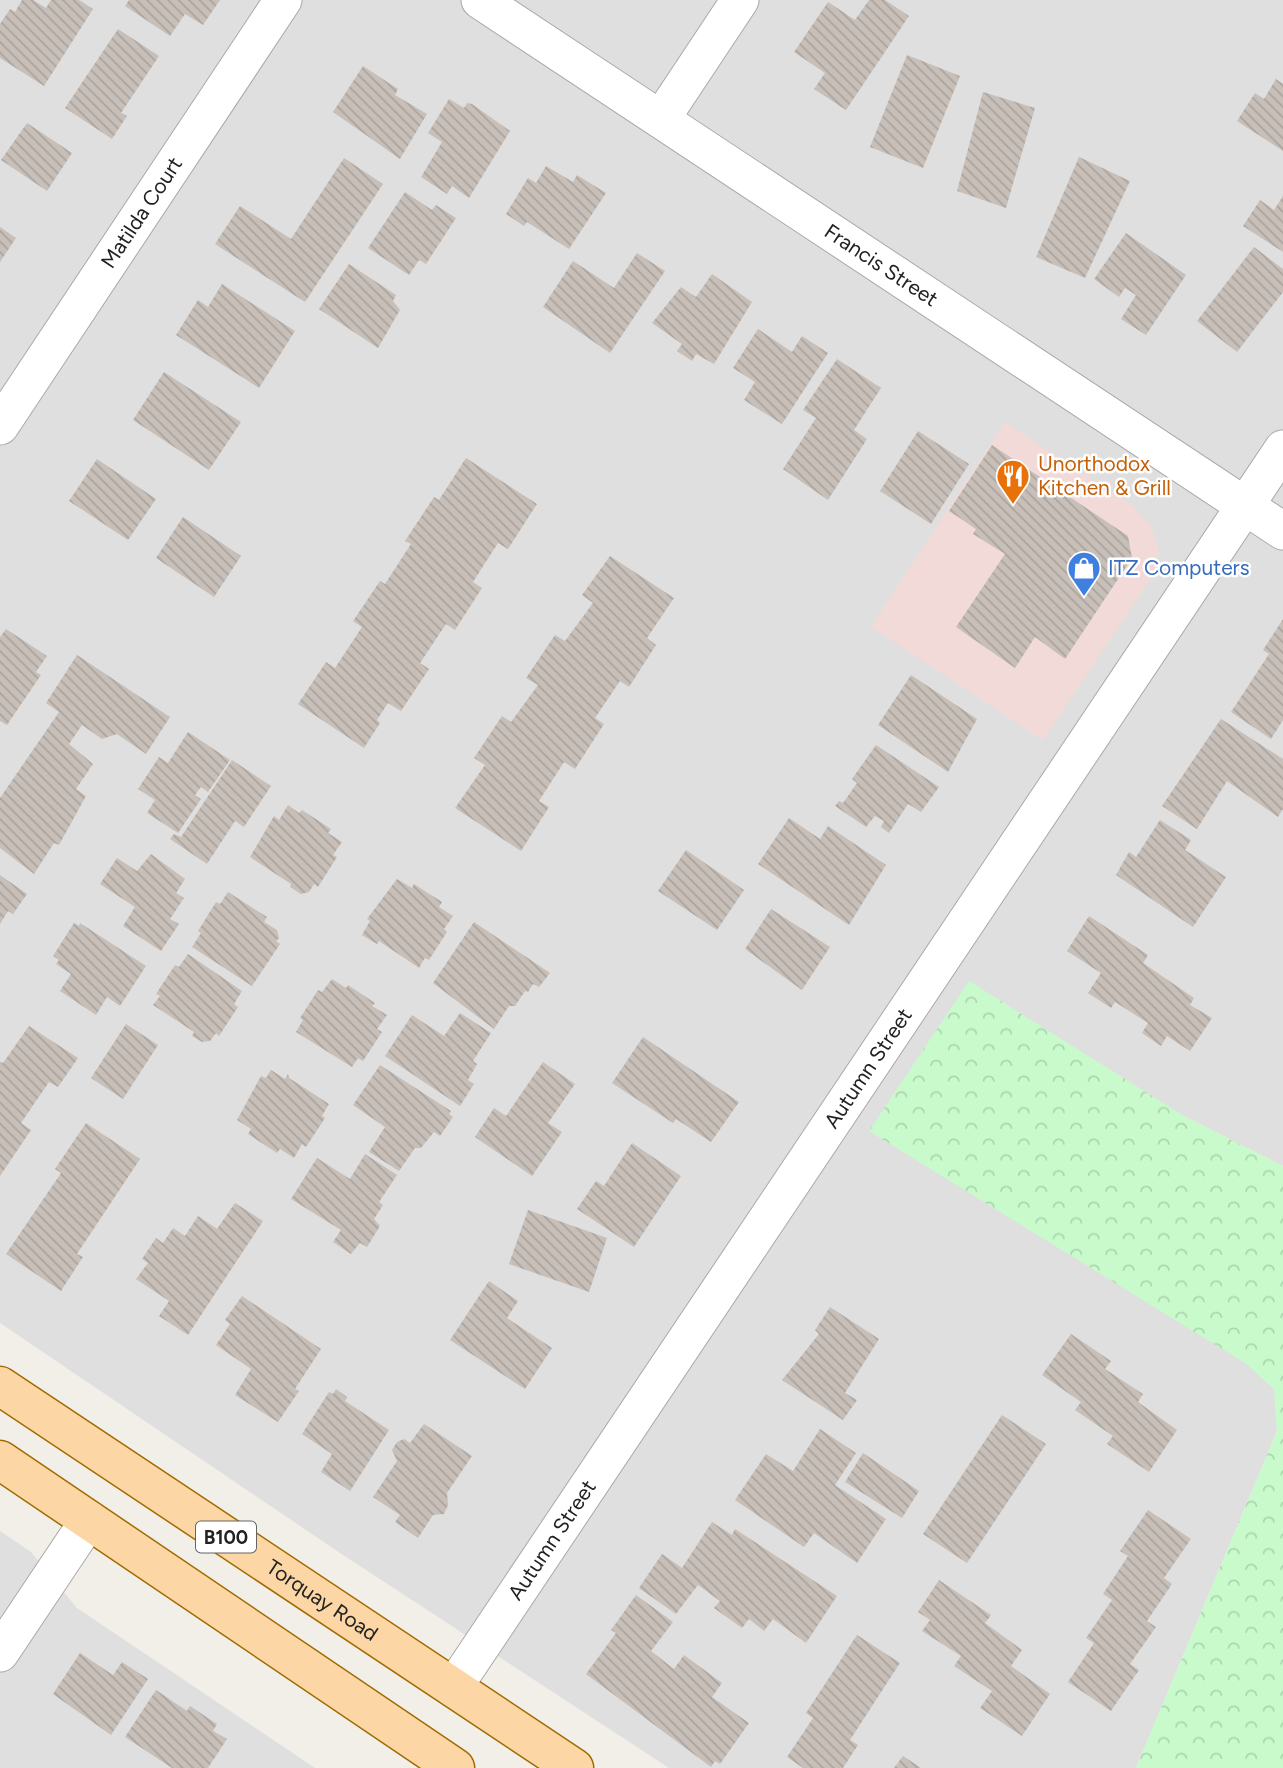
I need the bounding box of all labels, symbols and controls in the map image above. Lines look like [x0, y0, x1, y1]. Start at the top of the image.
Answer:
street label: Matilda Court [95, 152, 187, 273]
street label: Francis Street [820, 218, 943, 311]
place label: Unorthodox Kitchen & Grill [1038, 451, 1171, 500]
restaurant icon: Unorthodox Kitchen & Grill [994, 457, 1032, 506]
shop icon: ITZ Computers [1065, 549, 1103, 598]
place label: ITZ Computers [1108, 555, 1250, 580]
street label: Autumn Street [819, 1003, 917, 1133]
street label: Autumn Street [503, 1475, 601, 1605]
road number: B100 [196, 1522, 256, 1553]
street label: Torquay Road [262, 1554, 383, 1646]

